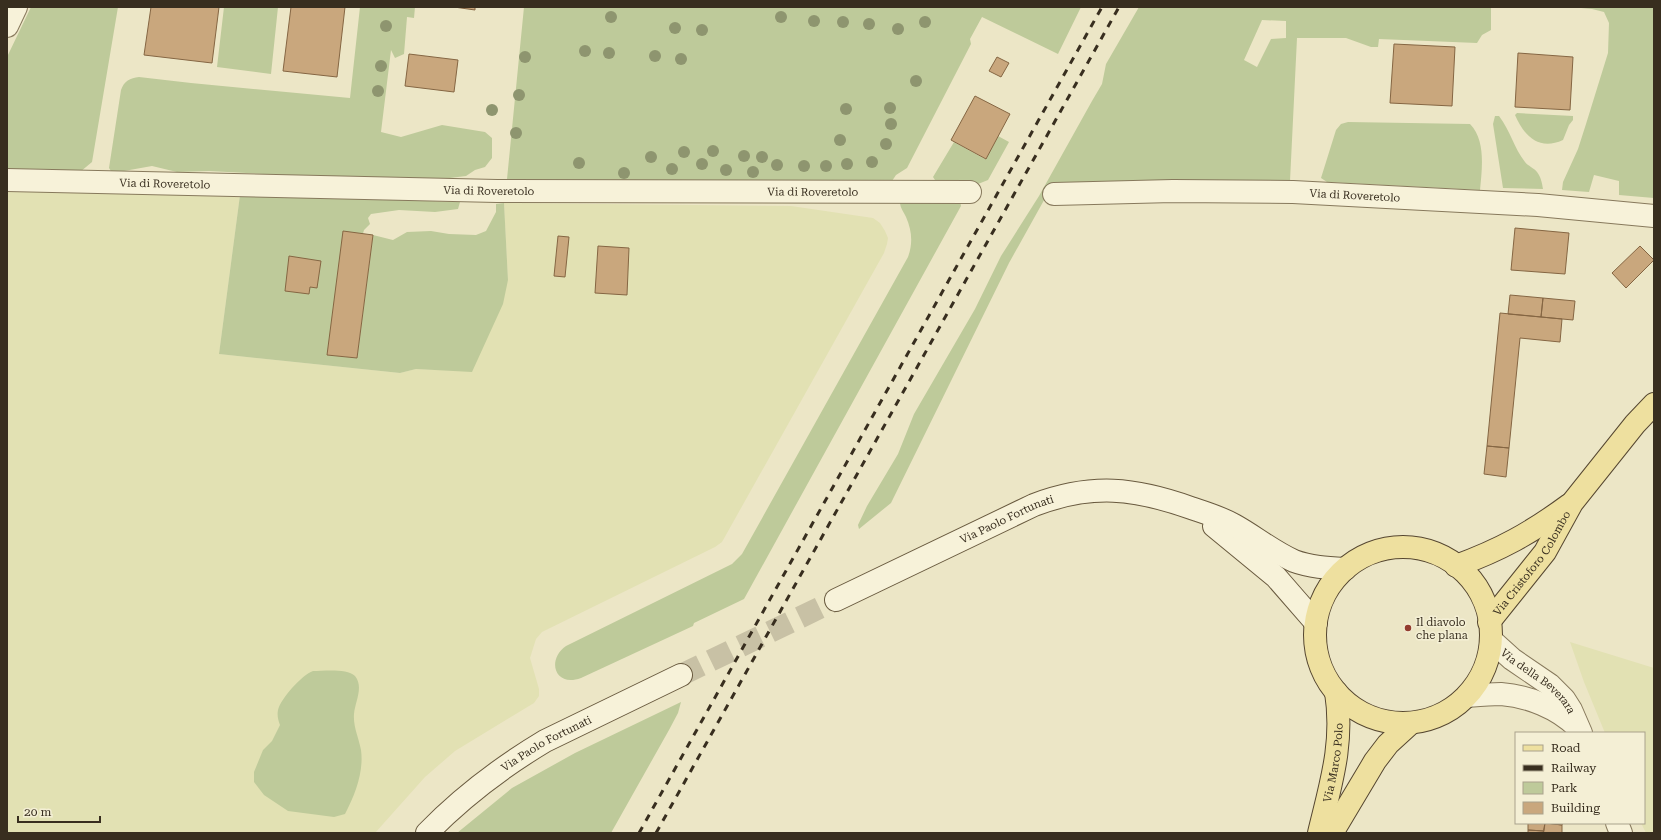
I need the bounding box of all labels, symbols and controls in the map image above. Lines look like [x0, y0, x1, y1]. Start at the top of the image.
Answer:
street label: Via di Roveretolo [119, 177, 211, 192]
street label: Via di Roveretolo [443, 184, 535, 198]
street label: Via di Roveretolo [767, 186, 859, 199]
street label: Via di Roveretolo [1309, 187, 1401, 205]
street label: Via Paolo Fortunati [958, 493, 1056, 547]
street label: Via Cristoforo Colombo [1491, 508, 1574, 618]
place label: Il diavolo che plana [1416, 616, 1468, 642]
marker: Il diavolo che plana [1403, 623, 1413, 633]
street label: Via della Beverara [1498, 646, 1578, 716]
street label: Via Paolo Fortunati [499, 713, 594, 774]
street label: Via Marco Polo [1321, 723, 1345, 804]
legend [1515, 732, 1645, 824]
text: Road [1551, 741, 1581, 755]
text: Railway [1551, 761, 1597, 775]
text: Park [1551, 781, 1578, 795]
scale bar [18, 798, 100, 824]
text: Building [1551, 801, 1600, 815]
text: 20 m [24, 805, 51, 819]

